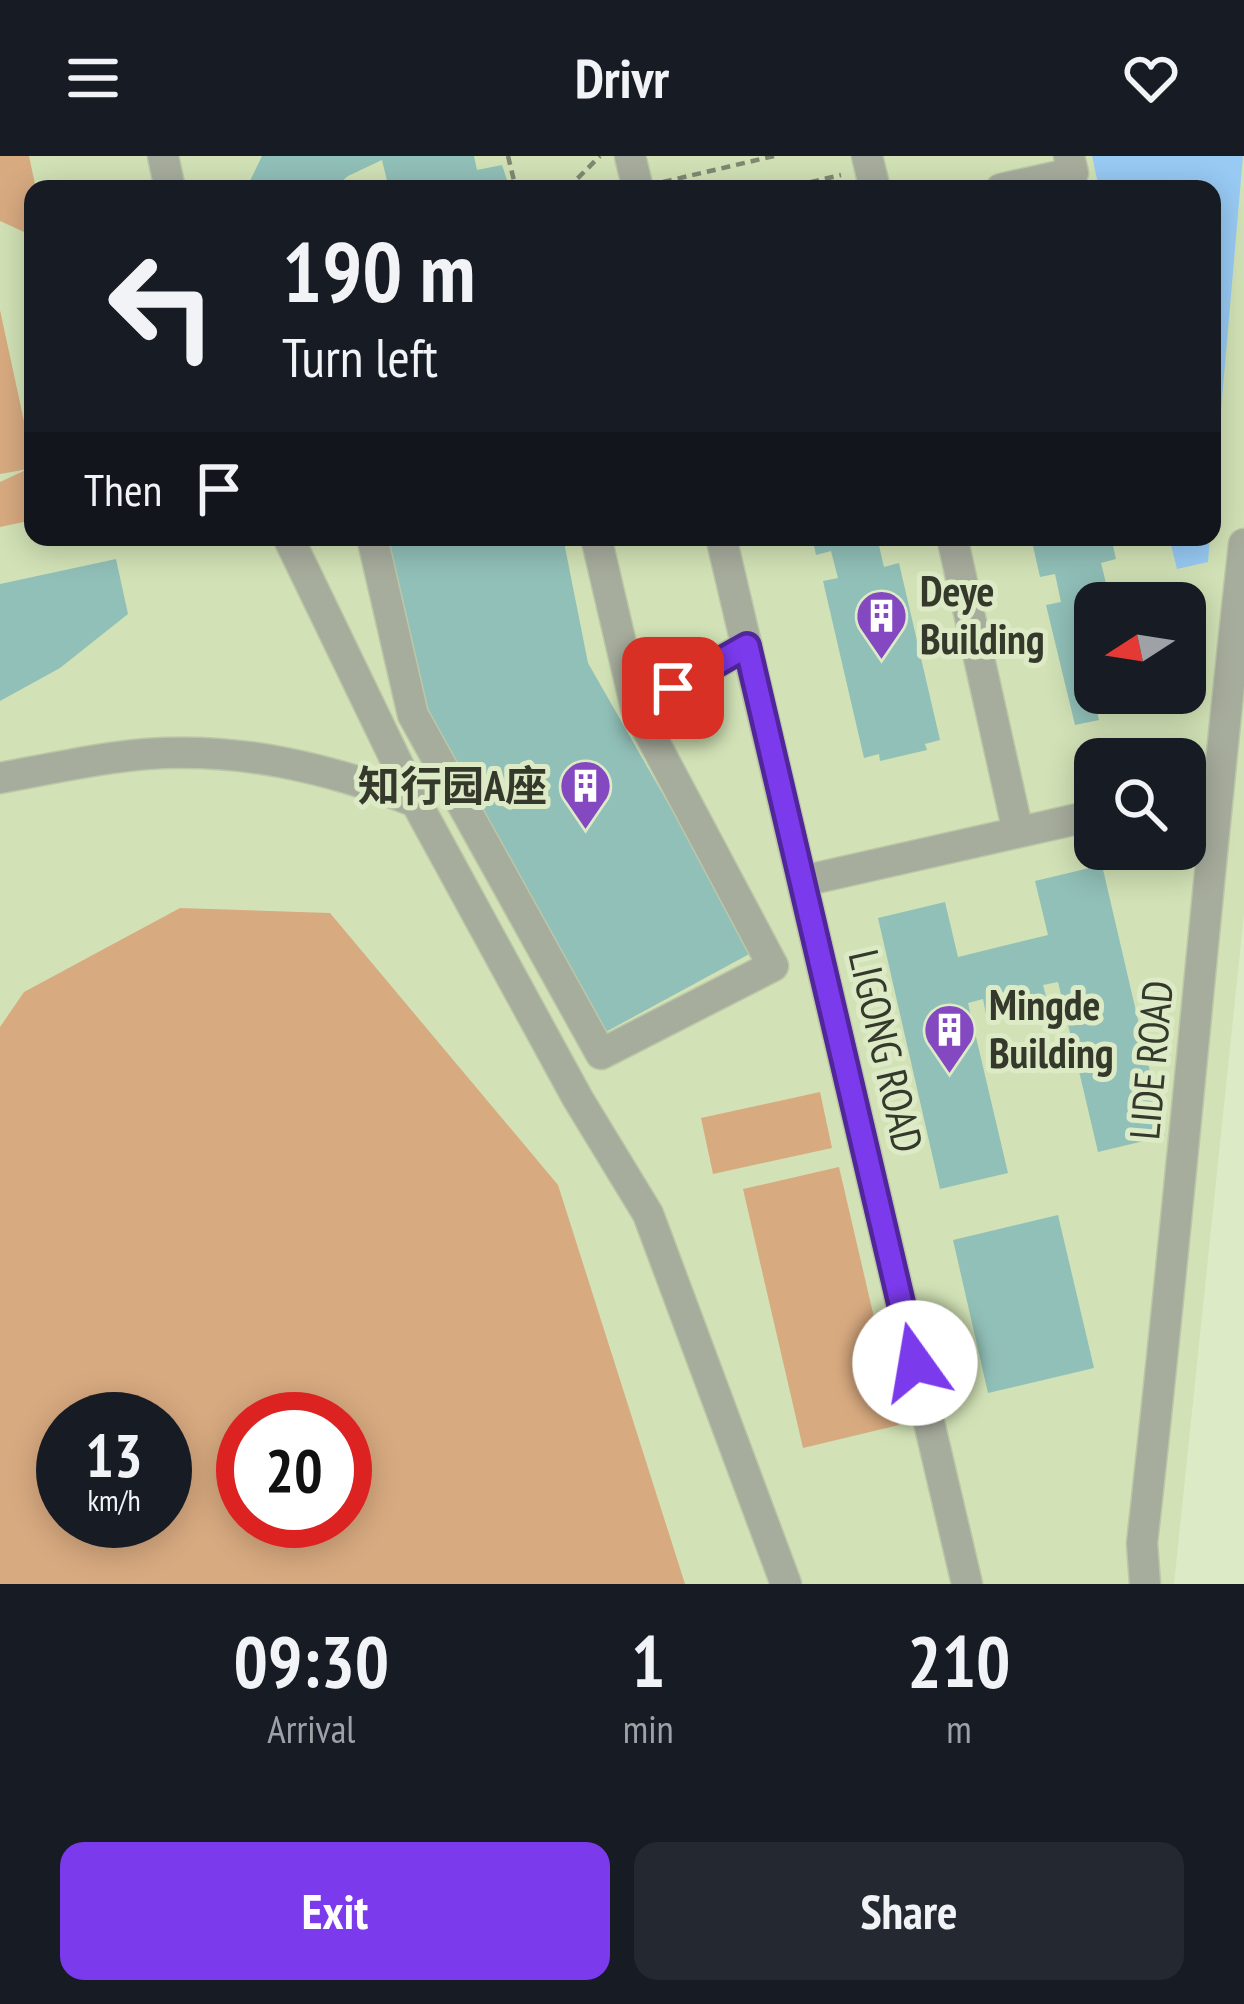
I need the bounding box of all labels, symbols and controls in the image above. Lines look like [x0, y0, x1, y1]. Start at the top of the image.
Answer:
text: Drivr [575, 43, 669, 113]
icon: menu [60, 45, 126, 111]
icon: heart [1118, 45, 1184, 111]
text: 190 m [282, 216, 475, 325]
icon: left [84, 228, 240, 384]
text: Turn left [282, 322, 438, 392]
icon: arrive [186, 456, 252, 522]
text: Then [84, 460, 162, 518]
place label: Deye Building [920, 563, 1045, 666]
north arrow [1074, 582, 1206, 714]
map controls [1074, 582, 1206, 870]
building icon: Deye Building [853, 587, 909, 661]
pin [622, 637, 724, 739]
icon: arrive [640, 655, 706, 721]
button: search [1074, 738, 1206, 870]
place label: 知行园A座 [358, 758, 547, 813]
building icon: 知行园A座 [558, 758, 614, 832]
street label: LIGONG ROAD [837, 944, 936, 1158]
place label: Mingde Building [989, 977, 1114, 1080]
street label: LIDE ROAD [1116, 978, 1185, 1142]
building icon: Mingde Building [922, 1001, 978, 1075]
position arrow [852, 1300, 978, 1426]
speed limit sign: 20 [216, 1392, 372, 1548]
text: 13 [85, 1416, 143, 1494]
text: km/h [87, 1480, 141, 1519]
text: 09:30 [234, 1614, 389, 1707]
text: 1 [631, 1614, 665, 1707]
text: 210 [907, 1614, 1010, 1707]
text: Arrival [267, 1703, 355, 1754]
text: min [623, 1703, 674, 1754]
text: m [946, 1703, 972, 1754]
button: Exit [60, 1842, 610, 1980]
button: Share [634, 1842, 1184, 1980]

